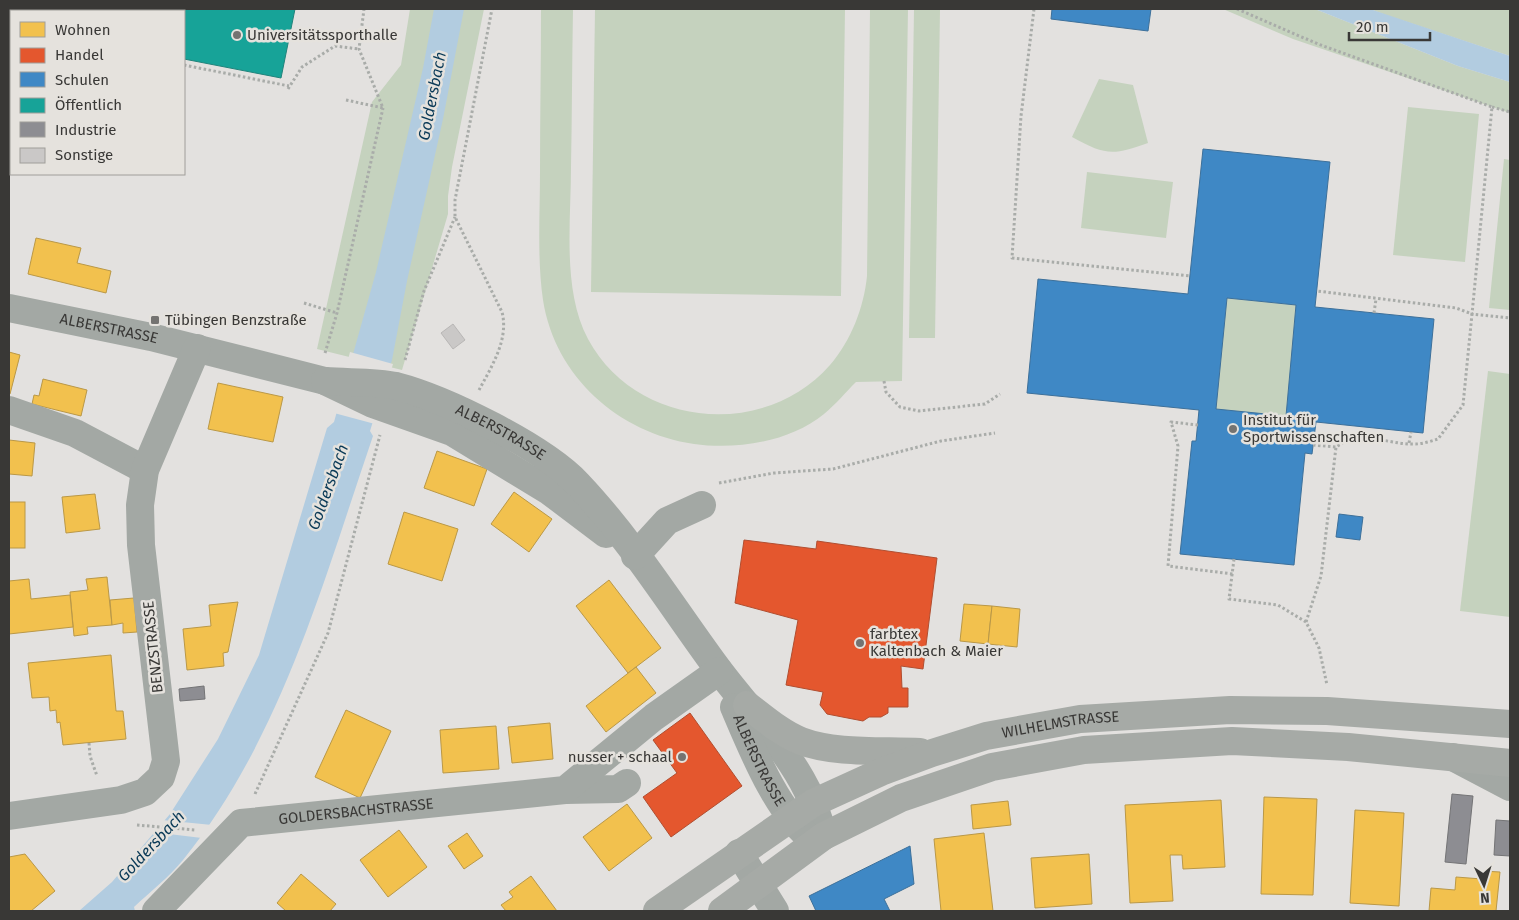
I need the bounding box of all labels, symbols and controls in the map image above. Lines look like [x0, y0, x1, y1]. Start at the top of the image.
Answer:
legend [10, 10, 185, 175]
scale bar [1349, 10, 1430, 42]
text: 20 m [1356, 18, 1389, 36]
text: Wohnen [55, 21, 111, 39]
place label: Universitätssporthalle [247, 26, 398, 44]
marker: Universitätssporthalle [231, 29, 243, 41]
text: Handel [55, 46, 104, 64]
water label: Goldersbach [414, 50, 450, 142]
text: Schulen [55, 71, 109, 89]
text: Öffentlich [55, 96, 122, 114]
text: Industrie [55, 121, 117, 139]
text: Sonstige [55, 146, 113, 164]
street label: ALBERSTRASSE [58, 310, 160, 347]
place label: Tübingen Benzstraße [165, 311, 307, 329]
marker: Tübingen Benzstraße [149, 314, 161, 326]
street label: ALBERSTRASSE [453, 400, 549, 464]
place label: Institut für Sportwissenschaften [1243, 411, 1384, 446]
marker: Institut für Sportwissenschaften [1227, 423, 1239, 435]
water label: Goldersbach [304, 442, 352, 532]
street label: BENZSTRASSE [139, 600, 167, 694]
place label: farbtex Kaltenbach & Maier [870, 625, 1003, 660]
marker: farbtex Kaltenbach & Maier [854, 637, 866, 649]
street label: WILHELMSTRASSE [1000, 708, 1120, 742]
street label: ALBERSTRASSE [729, 712, 789, 810]
place label: nusser + schaal [568, 748, 673, 766]
marker: nusser + schaal [676, 751, 688, 763]
street label: GOLDERSBACHSTRASSE [278, 794, 434, 828]
water label: Goldersbach [113, 807, 189, 885]
north arrow [1459, 860, 1509, 910]
text: N [1480, 889, 1490, 906]

